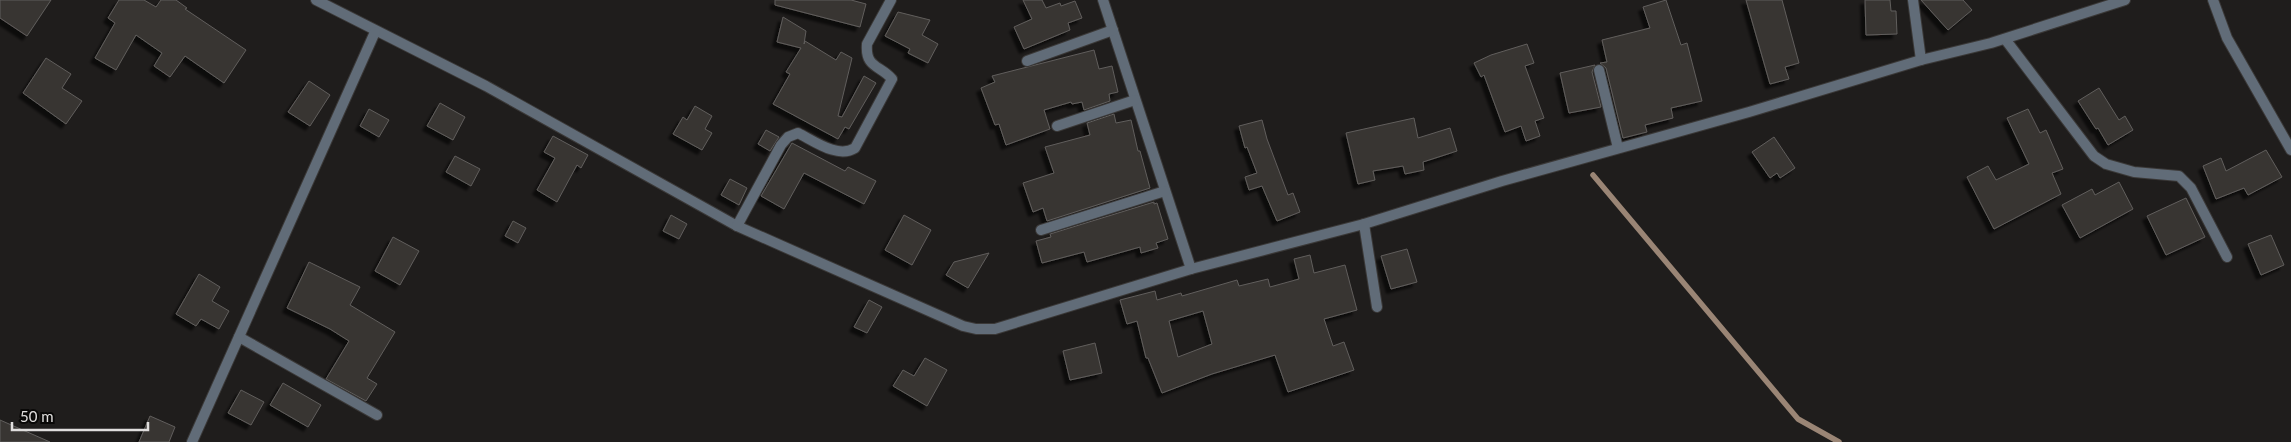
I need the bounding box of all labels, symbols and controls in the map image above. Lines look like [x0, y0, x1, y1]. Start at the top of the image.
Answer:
scale bar [12, 400, 149, 432]
text: 50 m [20, 407, 54, 425]

